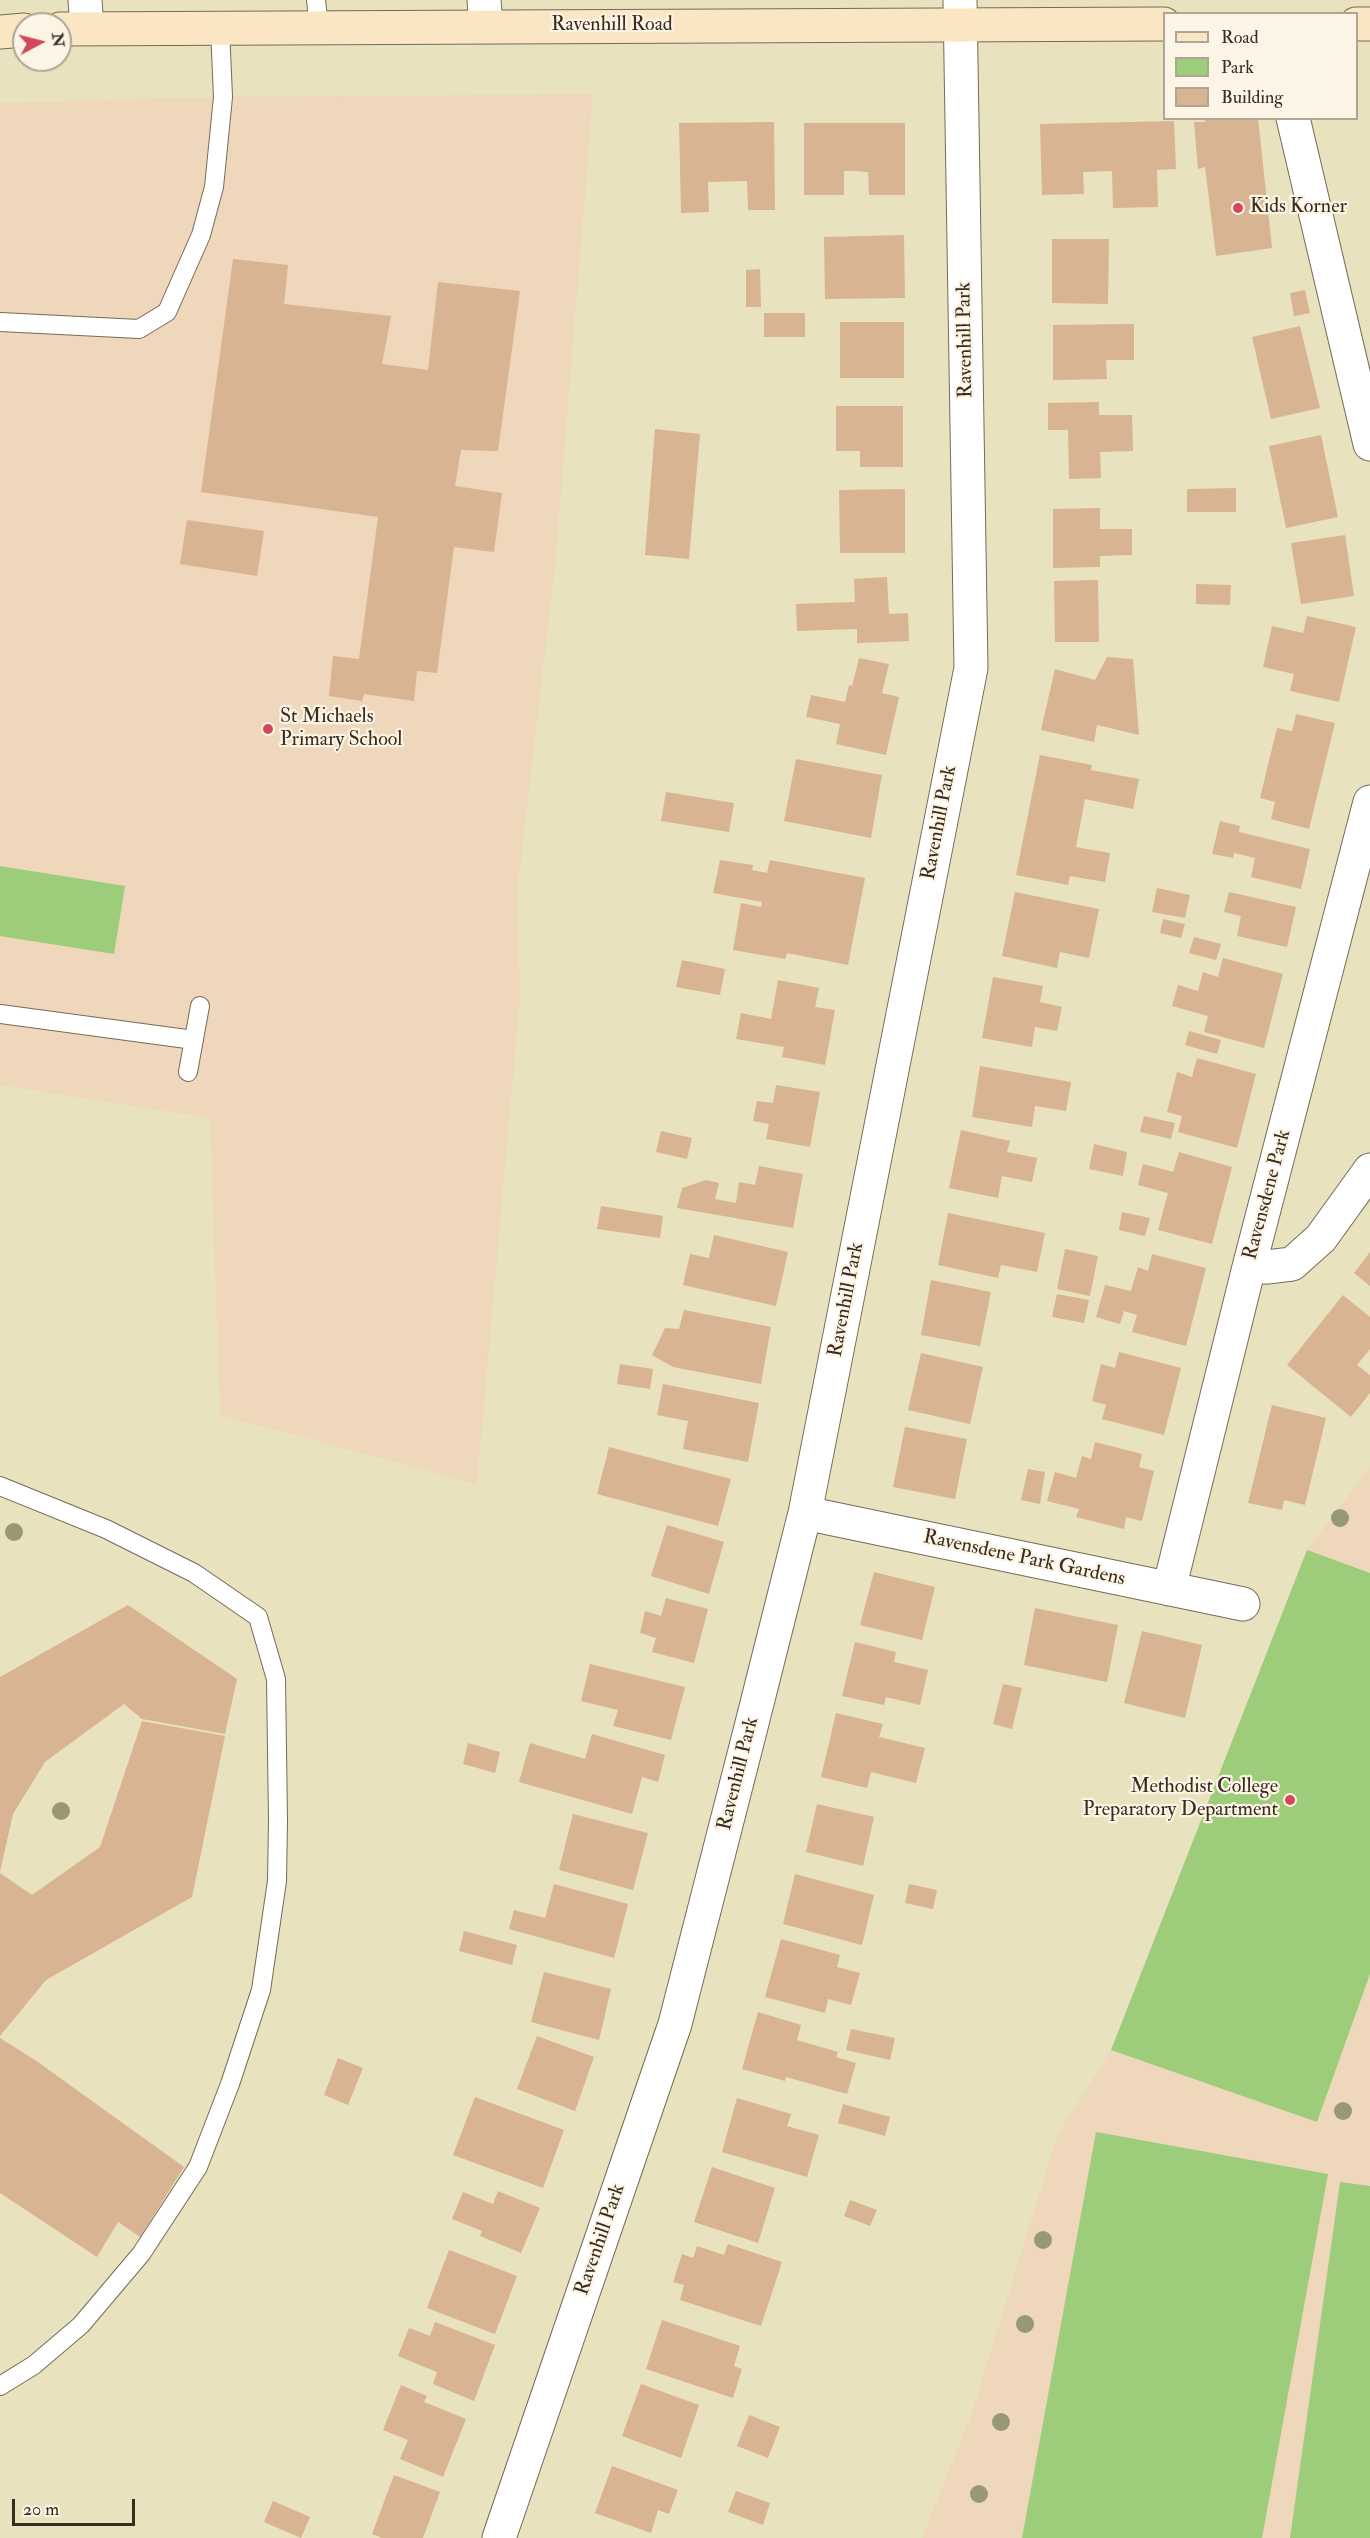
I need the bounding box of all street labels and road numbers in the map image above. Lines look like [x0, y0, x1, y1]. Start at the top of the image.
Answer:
street label: Ravenhill Road [551, 14, 673, 38]
street label: Ravenhill Park [953, 282, 979, 398]
street label: Ravenhill Park [917, 764, 963, 882]
street label: Ravensdene Park [1239, 1127, 1297, 1263]
street label: Ravenhill Park [824, 1241, 870, 1359]
street label: Ravensdene Park Gardens [921, 1526, 1127, 1592]
street label: Ravenhill Park [713, 1715, 765, 1833]
street label: Ravenhill Park [571, 2181, 631, 2299]

